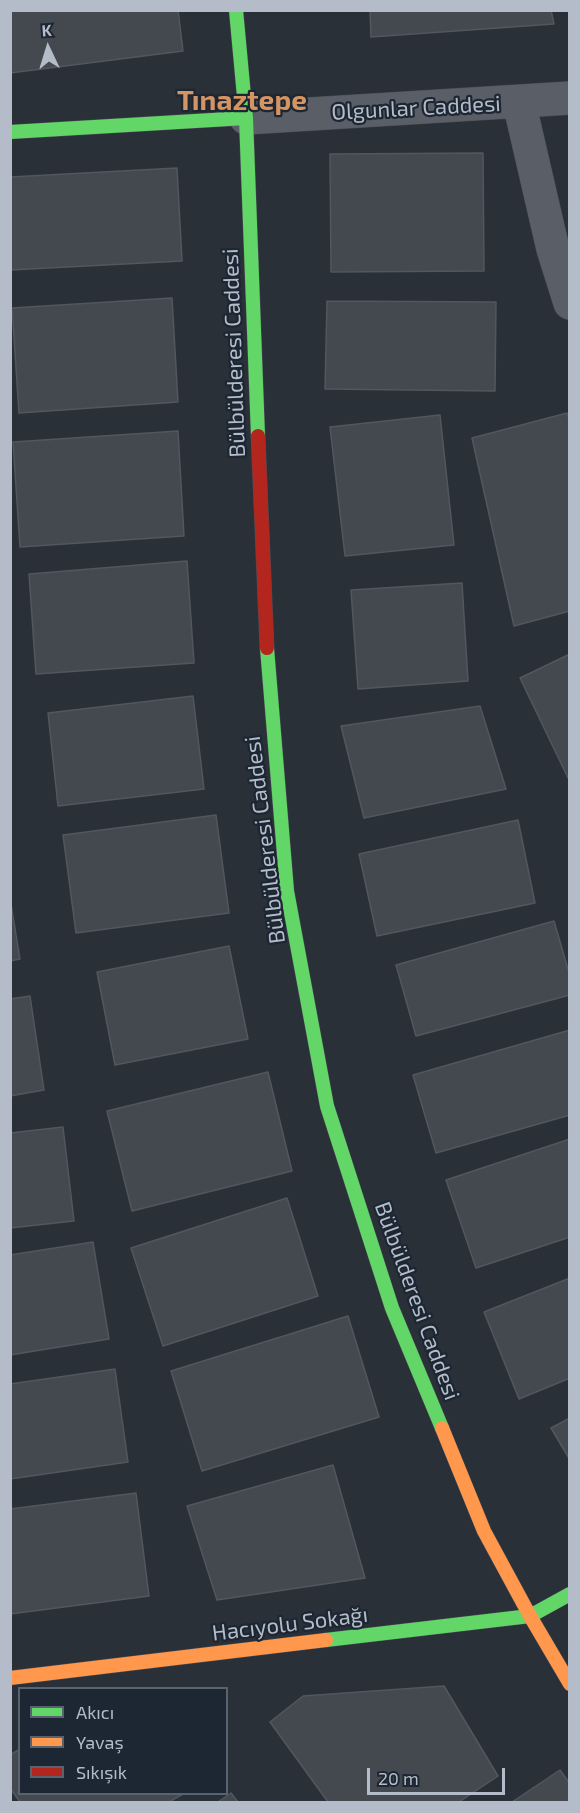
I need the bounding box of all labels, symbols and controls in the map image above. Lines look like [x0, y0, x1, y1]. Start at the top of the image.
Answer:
north arrow [18, 18, 78, 78]
text: K [41, 20, 52, 39]
district label: Tınaztepe [177, 84, 307, 118]
street label: Olgunlar Caddesi [331, 90, 501, 126]
street label: Bülbülderesi Caddesi [217, 248, 251, 458]
street label: Bülbülderesi Caddesi [239, 735, 291, 945]
street label: Bülbülderesi Caddesi [369, 1198, 465, 1404]
street label: Hacıyolu Sokağı [211, 1601, 369, 1647]
legend [18, 1687, 228, 1795]
text: Akıcı [76, 1701, 114, 1723]
text: Yavaş [76, 1731, 124, 1753]
scale bar [370, 1756, 508, 1794]
text: Sıkışık [76, 1761, 127, 1783]
text: 20 m [378, 1767, 419, 1789]

